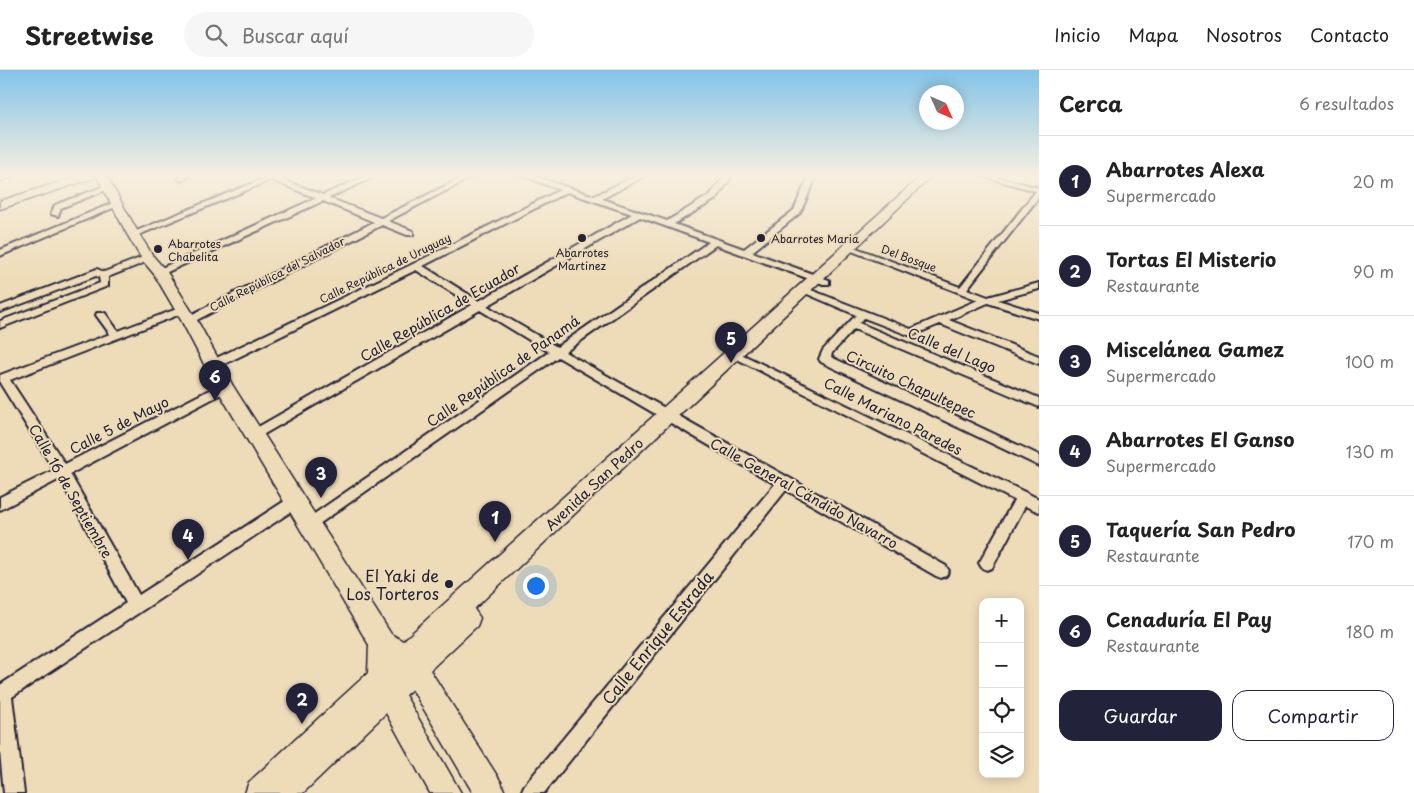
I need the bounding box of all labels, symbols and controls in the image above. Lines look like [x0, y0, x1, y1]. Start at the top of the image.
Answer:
search box [184, 12, 534, 57]
text: Streetwise [25, 17, 154, 53]
icon: search [202, 21, 230, 49]
text: Buscar aquí [242, 21, 349, 49]
text: Inicio [1054, 21, 1101, 48]
text: Mapa [1129, 21, 1178, 48]
text: Nosotros [1206, 21, 1282, 48]
text: Contacto [1310, 21, 1389, 48]
north arrow [919, 85, 964, 130]
text: Cerca [1059, 87, 1123, 119]
text: 6 resultados [1299, 91, 1394, 115]
text: Abarrotes Alexa [1106, 155, 1264, 183]
text: 1 [1071, 169, 1079, 193]
text: 20 m [1353, 169, 1394, 193]
text: Supermercado [1106, 183, 1216, 207]
street label: Calle República de Uruguay [316, 229, 454, 307]
place label: Abarrotes Maria [771, 230, 859, 247]
street label: Calle República del Salvador [206, 232, 348, 316]
marker: Abarrotes Martinez [576, 232, 588, 244]
marker: Abarrotes Maria [755, 232, 767, 244]
place label: Abarrotes Chabelita [168, 235, 221, 265]
street label: Del Bosque [879, 240, 939, 276]
marker: Abarrotes Chabelita [152, 243, 164, 255]
place label: Abarrotes Martinez [556, 244, 608, 274]
text: Tortas El Misterio [1106, 245, 1276, 273]
street label: Calle República de Ecuador [356, 257, 524, 367]
text: 2 [1069, 259, 1081, 283]
text: 90 m [1353, 259, 1394, 283]
text: Restaurante [1106, 273, 1200, 297]
street label: Calle República de Panamá [422, 310, 584, 432]
pin: 5 [715, 322, 747, 363]
street label: Calle del Lago [905, 322, 999, 378]
text: Miscelánea Gamez [1106, 335, 1284, 363]
street label: Circuito Chapultepec [843, 345, 979, 423]
text: 3 [1070, 349, 1080, 373]
text: 100 m [1345, 349, 1394, 373]
pin: 6 [199, 360, 231, 401]
text: Supermercado [1106, 363, 1216, 387]
street label: Calle Mariano Paredes [820, 372, 966, 460]
street label: Calle 5 de Mayo [66, 391, 172, 459]
street label: Calle 16 de Septiembre [24, 420, 118, 562]
text: Abarrotes El Ganso [1106, 425, 1294, 453]
street label: Calle General Cándido Navarro [706, 432, 902, 554]
street label: Avenida San Pedro [540, 433, 648, 535]
text: 4 [1070, 439, 1080, 463]
text: 130 m [1346, 439, 1394, 463]
text: Supermercado [1106, 453, 1216, 477]
pin: 3 [305, 457, 337, 498]
pin: 1 [479, 501, 511, 542]
text: Taquería San Pedro [1106, 515, 1295, 543]
pin: 4 [172, 519, 204, 560]
text: 5 [1070, 529, 1080, 553]
text: 170 m [1348, 529, 1394, 553]
text: Restaurante [1106, 543, 1200, 567]
place label: El Yaki de Los Torteros [346, 563, 439, 605]
street label: Calle Enrique Estrada [595, 565, 719, 709]
your location [523, 573, 549, 599]
marker: El Yaki de Los Torteros [443, 578, 455, 590]
map controls [979, 598, 1024, 778]
button: + [979, 598, 1024, 643]
text: Cenaduría El Pay [1106, 605, 1272, 633]
text: 6 [1069, 619, 1081, 643]
text: 180 m [1346, 619, 1394, 643]
text: Restaurante [1106, 633, 1200, 657]
button: − [979, 643, 1024, 688]
pin: 2 [286, 683, 318, 724]
button: locate [979, 688, 1024, 733]
button: Guardar [1059, 690, 1222, 741]
button: Compartir [1232, 690, 1394, 741]
button: layers [979, 733, 1024, 778]

